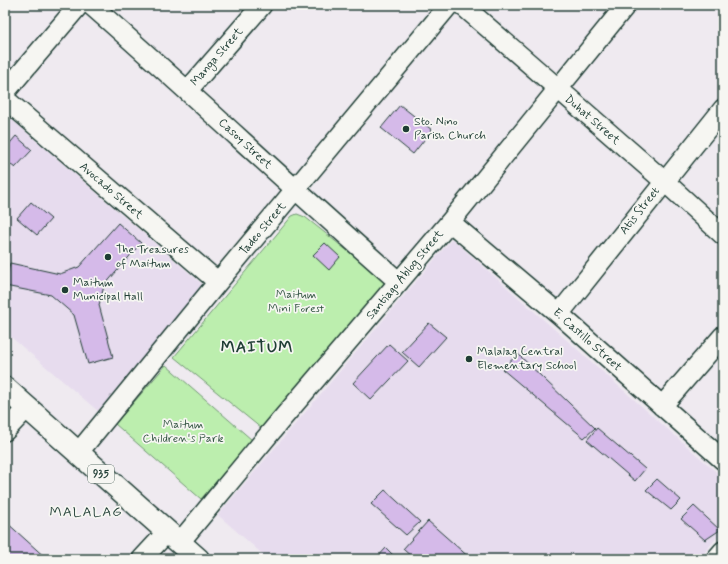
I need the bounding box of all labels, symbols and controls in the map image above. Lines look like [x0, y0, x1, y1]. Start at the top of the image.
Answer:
street label: Manga Street [187, 24, 247, 90]
street label: Duhat Street [561, 91, 623, 149]
place label: Sto. Nino Parish Church [414, 114, 486, 144]
street label: Casoy Street [215, 115, 275, 173]
marker: Sto. Nino Parish Church [401, 124, 411, 134]
street label: Avocado Street [76, 159, 146, 223]
street label: Atis Street [616, 183, 664, 238]
street label: Tadeo Street [236, 199, 290, 259]
street label: Santiago Ablog Street [363, 227, 447, 323]
place label: The Treasures of Maitum [116, 242, 190, 272]
marker: The Treasures of Maitum [103, 252, 113, 262]
place label: Maitum Municipal Hall [73, 275, 143, 305]
marker: Maitum Municipal Hall [60, 285, 70, 295]
park label: Maitum Mini Forest [268, 287, 325, 317]
street label: E. Castillo Street [549, 305, 625, 375]
district label: MAITUM [221, 337, 293, 358]
place label: Malalag Central Elementary School [477, 344, 577, 374]
marker: Malalag Central Elementary School [464, 354, 474, 364]
park label: Maitum Children's Park [142, 417, 224, 447]
road number: 935 [88, 465, 114, 483]
district label: MALALAG [49, 503, 123, 521]

